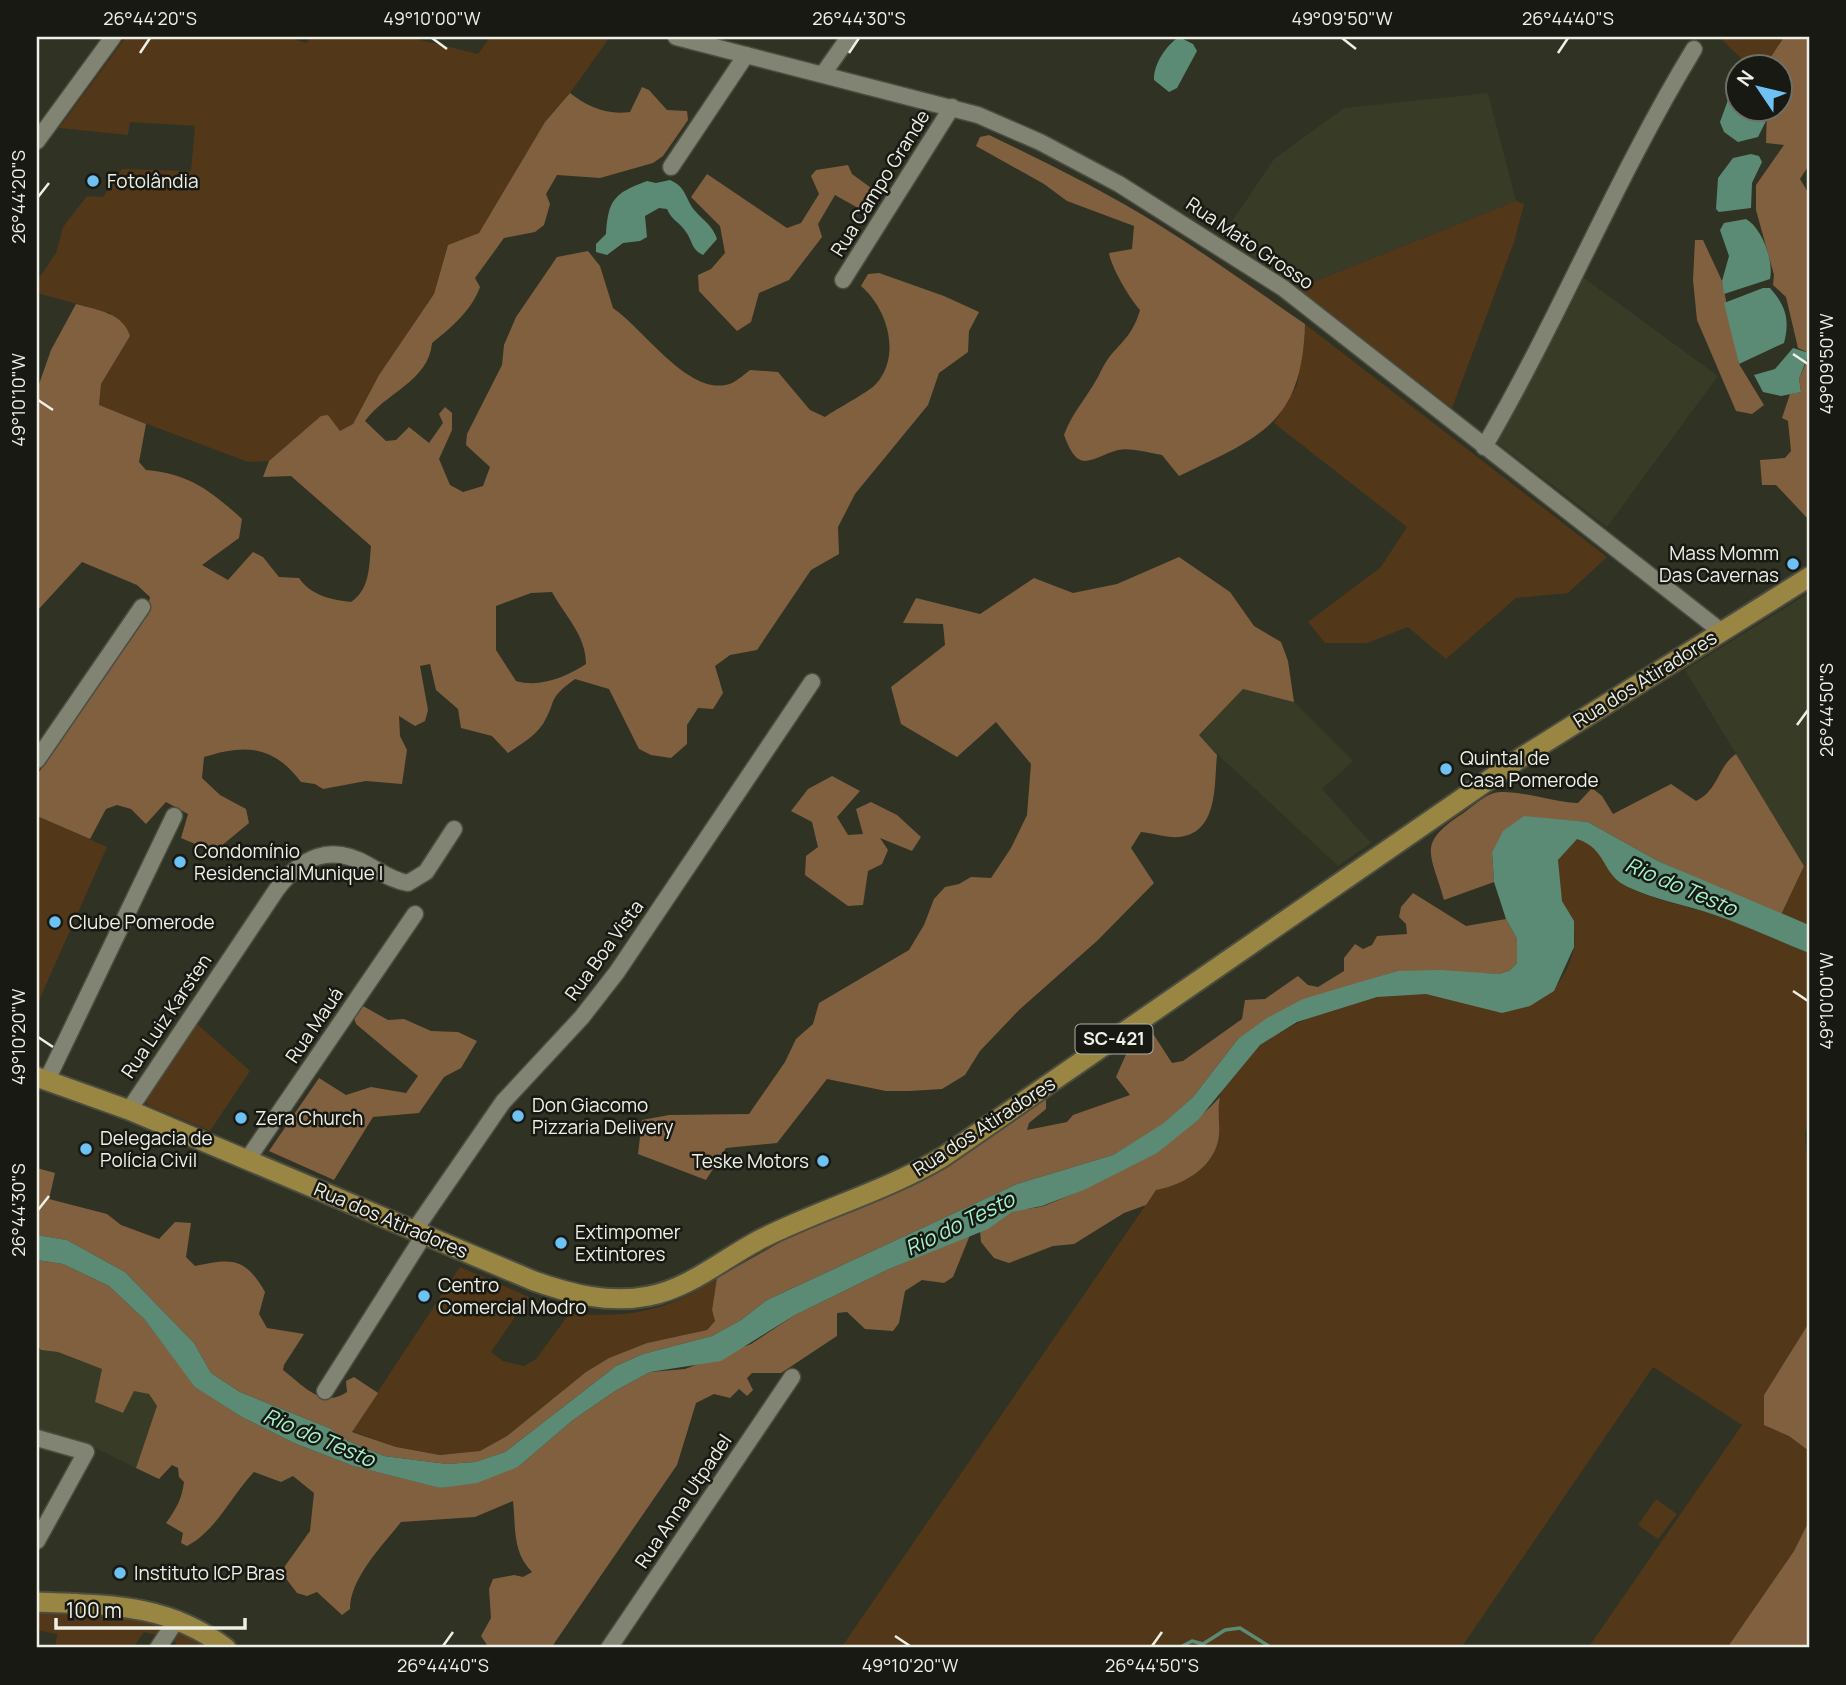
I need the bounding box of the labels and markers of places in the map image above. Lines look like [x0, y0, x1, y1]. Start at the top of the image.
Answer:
place label: Fotolândia [107, 168, 198, 194]
marker: Fotolândia [85, 173, 101, 189]
place label: Mass Momm Das Cavernas [1659, 540, 1779, 588]
marker: Mass Momm Das Cavernas [1785, 556, 1801, 572]
place label: Quintal de Casa Pomerode [1460, 745, 1599, 793]
marker: Quintal de Casa Pomerode [1438, 761, 1454, 777]
place label: Condomínio Residencial Munique I [194, 838, 383, 886]
marker: Condomínio Residencial Munique I [172, 854, 188, 870]
place label: Clube Pomerode [69, 909, 215, 935]
marker: Clube Pomerode [47, 914, 63, 930]
place label: Don Giacomo Pizzaria Delivery [532, 1092, 674, 1140]
place label: Zera Church [255, 1105, 363, 1131]
marker: Don Giacomo Pizzaria Delivery [510, 1108, 526, 1124]
marker: Zera Church [233, 1110, 249, 1126]
place label: Delegacia de Polícia Civil [100, 1125, 213, 1173]
marker: Delegacia de Polícia Civil [78, 1141, 94, 1157]
place label: Teske Motors [692, 1148, 809, 1174]
marker: Teske Motors [815, 1153, 831, 1169]
place label: Extimpomer Extintores [575, 1219, 681, 1267]
marker: Extimpomer Extintores [553, 1235, 569, 1251]
place label: Centro Comercial Modro [438, 1272, 586, 1320]
marker: Centro Comercial Modro [416, 1288, 432, 1304]
place label: Instituto ICP Bras [134, 1560, 285, 1586]
marker: Instituto ICP Bras [112, 1565, 128, 1581]

